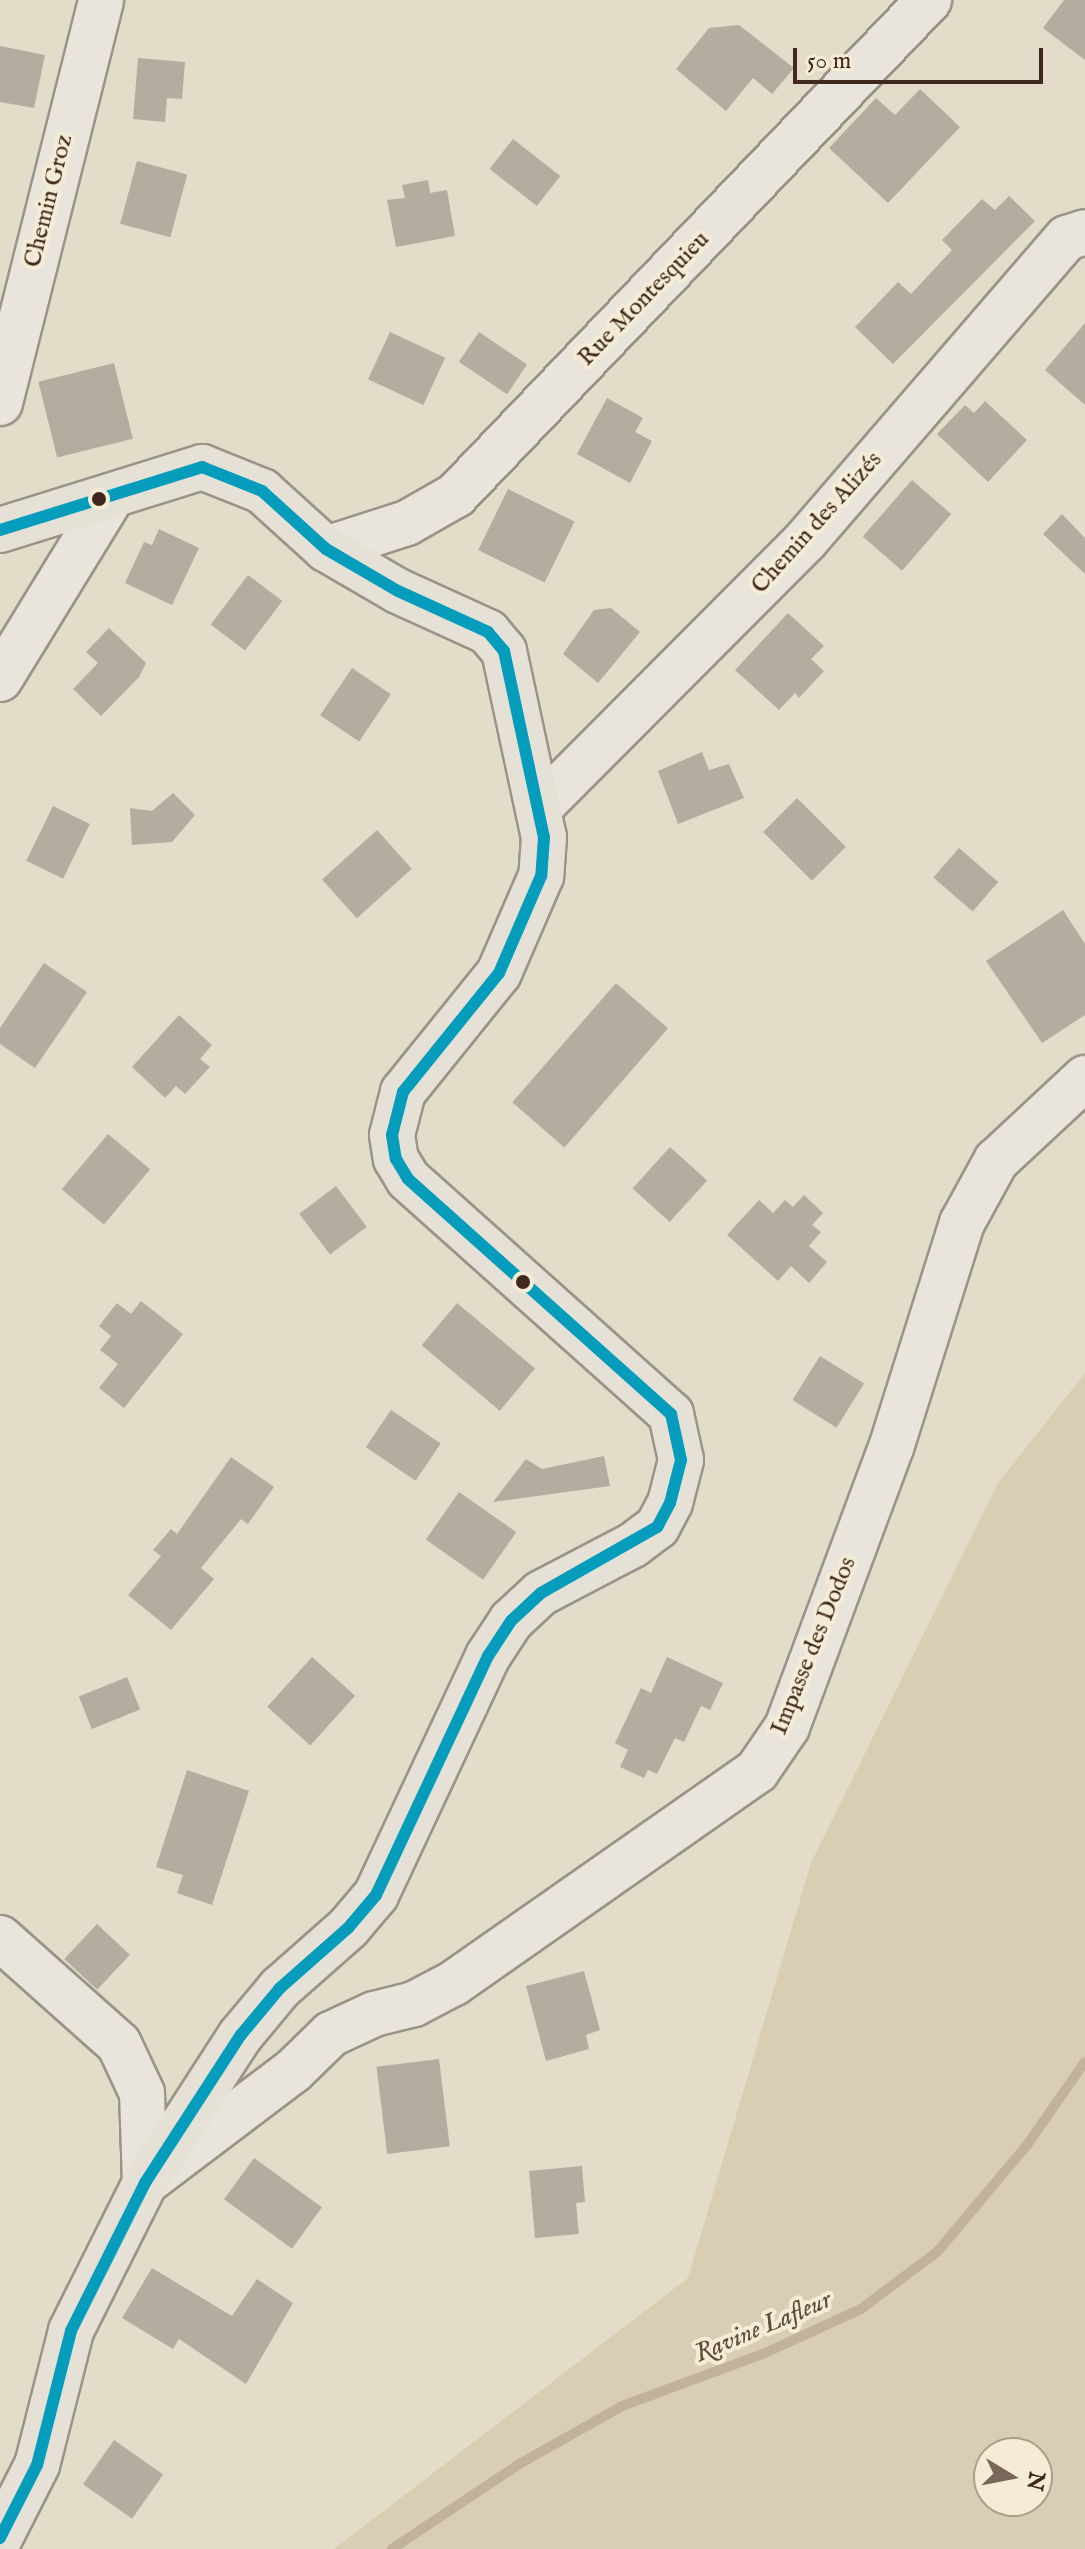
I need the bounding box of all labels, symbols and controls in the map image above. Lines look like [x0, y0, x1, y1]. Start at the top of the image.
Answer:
scale bar [797, 32, 1047, 82]
text: 50 m [807, 46, 851, 77]
street label: Chemin Groz [19, 132, 79, 270]
street label: Rue Montesquieu [572, 226, 716, 372]
street label: Chemin des Alizés [746, 446, 888, 600]
unlabelled marker [91, 491, 107, 507]
unlabelled marker [515, 1274, 531, 1290]
street label: Impasse des Dodos [765, 1553, 863, 1739]
water label: Ravine Lafleur [690, 2284, 836, 2370]
north arrow [973, 2437, 1053, 2517]
text: N [1019, 2469, 1050, 2493]

